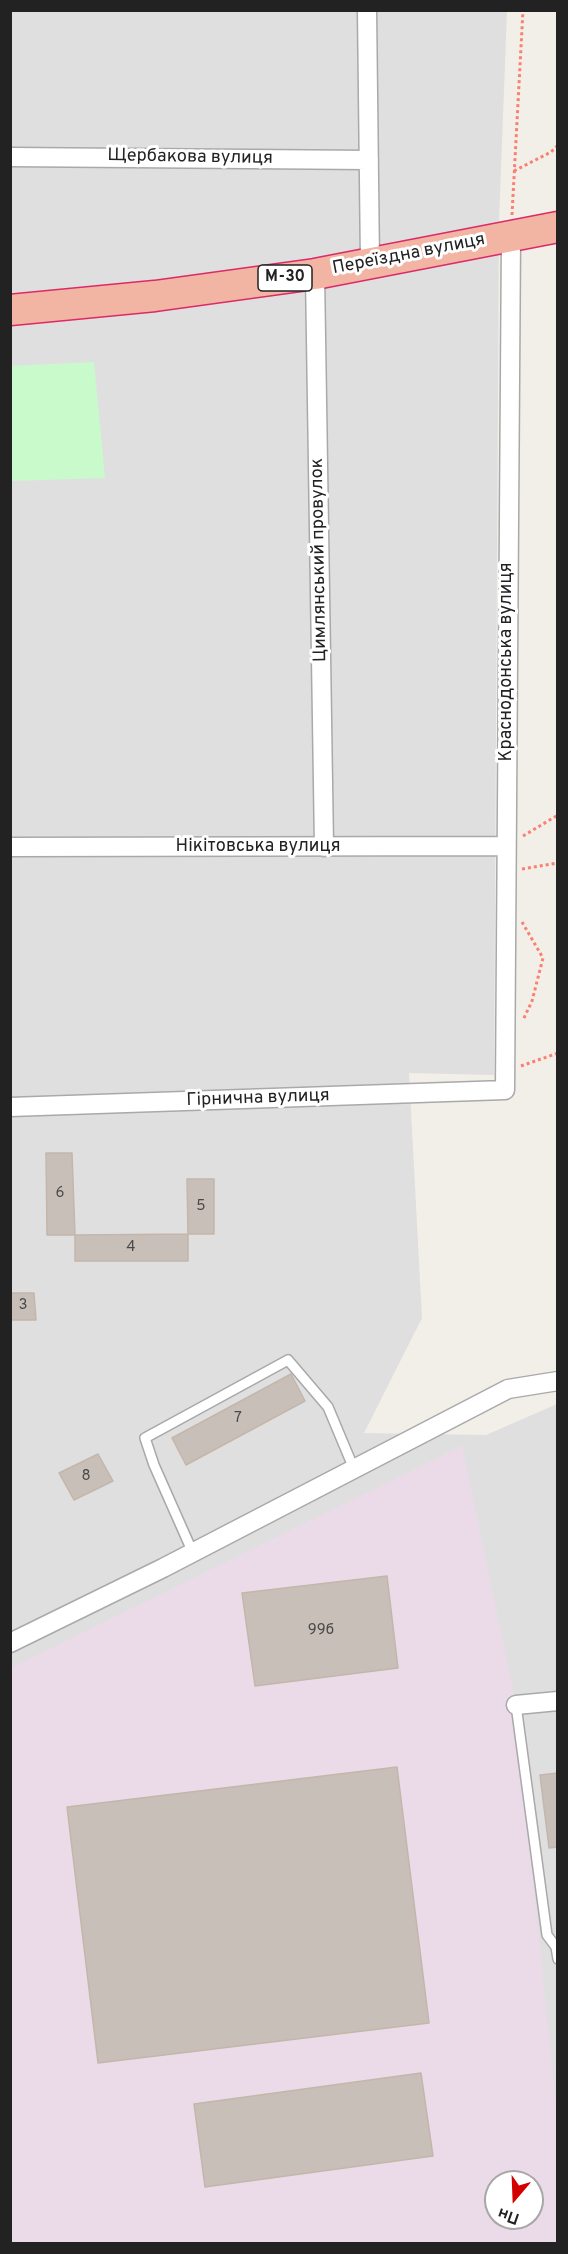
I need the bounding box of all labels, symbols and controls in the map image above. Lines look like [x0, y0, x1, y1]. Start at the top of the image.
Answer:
street label: Щербакова вулиця [107, 146, 273, 170]
street label: Переїздна вулиця [331, 230, 487, 280]
road number: М-30 [258, 265, 312, 291]
street label: Цимлянський провулок [307, 458, 333, 662]
street label: Краснодонська вулиця [496, 563, 518, 761]
street label: Нікітовська вулиця [176, 836, 340, 858]
street label: Гірнична вулиця [186, 1086, 330, 1112]
house number: 6 [56, 1185, 64, 1203]
house number: 5 [196, 1198, 206, 1216]
house number: 4 [126, 1239, 136, 1257]
house number: 3 [18, 1297, 28, 1315]
house number: 7 [234, 1410, 242, 1428]
house number: 8 [81, 1468, 91, 1486]
house number: 99б [308, 1622, 334, 1640]
north arrow [484, 2170, 544, 2230]
text: Пн [495, 2202, 522, 2228]

